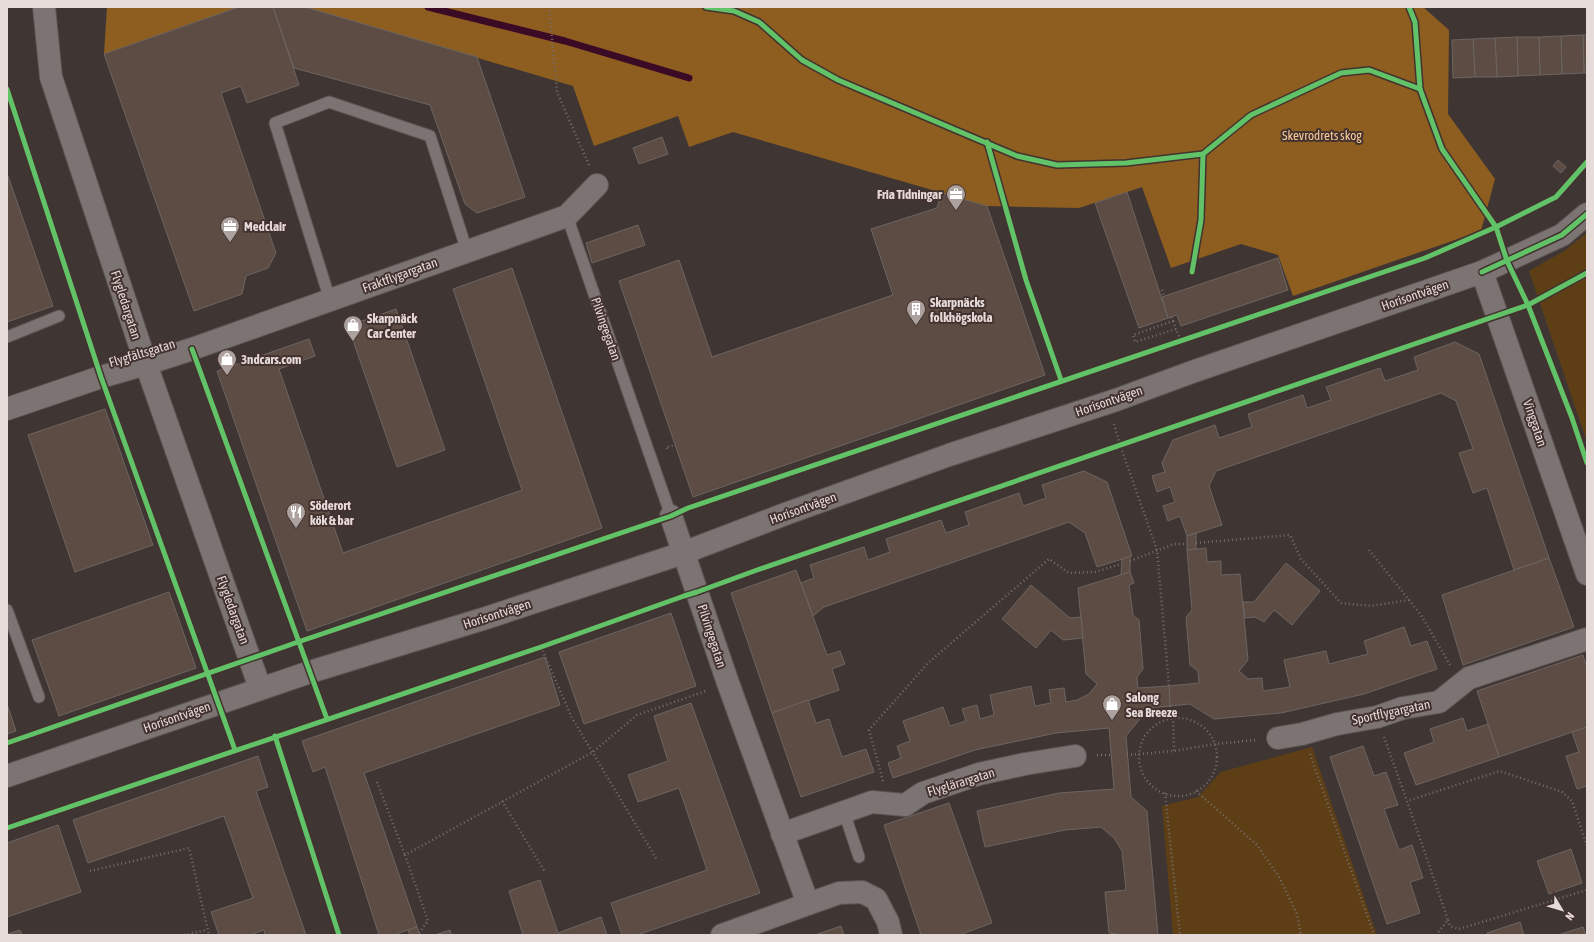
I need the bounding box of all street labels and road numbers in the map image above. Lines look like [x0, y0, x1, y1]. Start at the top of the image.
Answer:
street label: Fraktflygargatan [360, 255, 440, 295]
street label: Flygledargatan [108, 269, 144, 341]
street label: Horisontvägen [1379, 277, 1451, 313]
street label: Pilvingegatan [588, 295, 624, 363]
street label: Flygfältsgatan [107, 336, 177, 370]
street label: Horisontvägen [1073, 383, 1145, 419]
street label: Vinggatan [1520, 398, 1550, 448]
street label: Horisontvägen [768, 489, 838, 527]
street label: Flygledargatan [214, 574, 252, 646]
street label: Horisontvägen [461, 596, 533, 632]
street label: Pilvingegatan [695, 602, 729, 670]
street label: Sportflygargatan [1350, 696, 1432, 728]
street label: Horisontvägen [141, 699, 213, 735]
street label: Flyglärargatan [926, 765, 996, 799]

